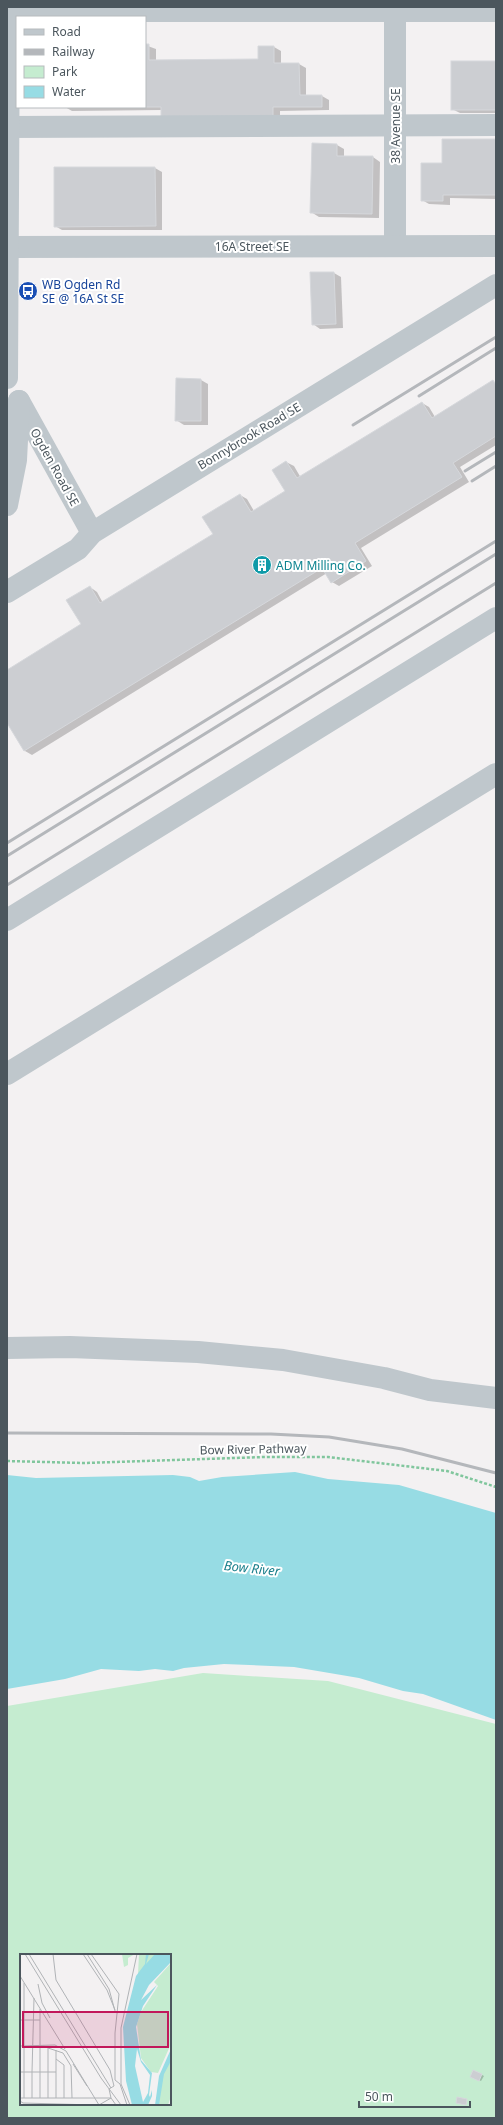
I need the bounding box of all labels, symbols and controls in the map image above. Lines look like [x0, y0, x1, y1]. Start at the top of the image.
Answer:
legend [16, 16, 146, 108]
text: Road [52, 23, 81, 40]
text: Railway [52, 43, 96, 60]
text: Park [52, 63, 78, 80]
text: Water [52, 83, 86, 100]
street label: 38 Avenue SE [387, 88, 404, 164]
street label: 16A Street SE [215, 238, 289, 255]
place label: WB Ogden Rd SE @ 16A St SE [42, 276, 124, 307]
bus stop icon: WB Ogden Rd SE @ 16A St SE [17, 280, 39, 302]
street label: Bonnybrook Road SE [194, 398, 304, 474]
street label: Ogden Road SE [27, 425, 83, 509]
building icon: ADM Milling Co. [251, 554, 273, 576]
place label: ADM Milling Co. [276, 557, 366, 574]
street label: Bow River Pathway [199, 1440, 307, 1458]
water label: Bow River [223, 1556, 282, 1580]
inset map [20, 1954, 171, 2105]
scale bar [359, 2083, 470, 2109]
text: 50 m [365, 2088, 393, 2105]

